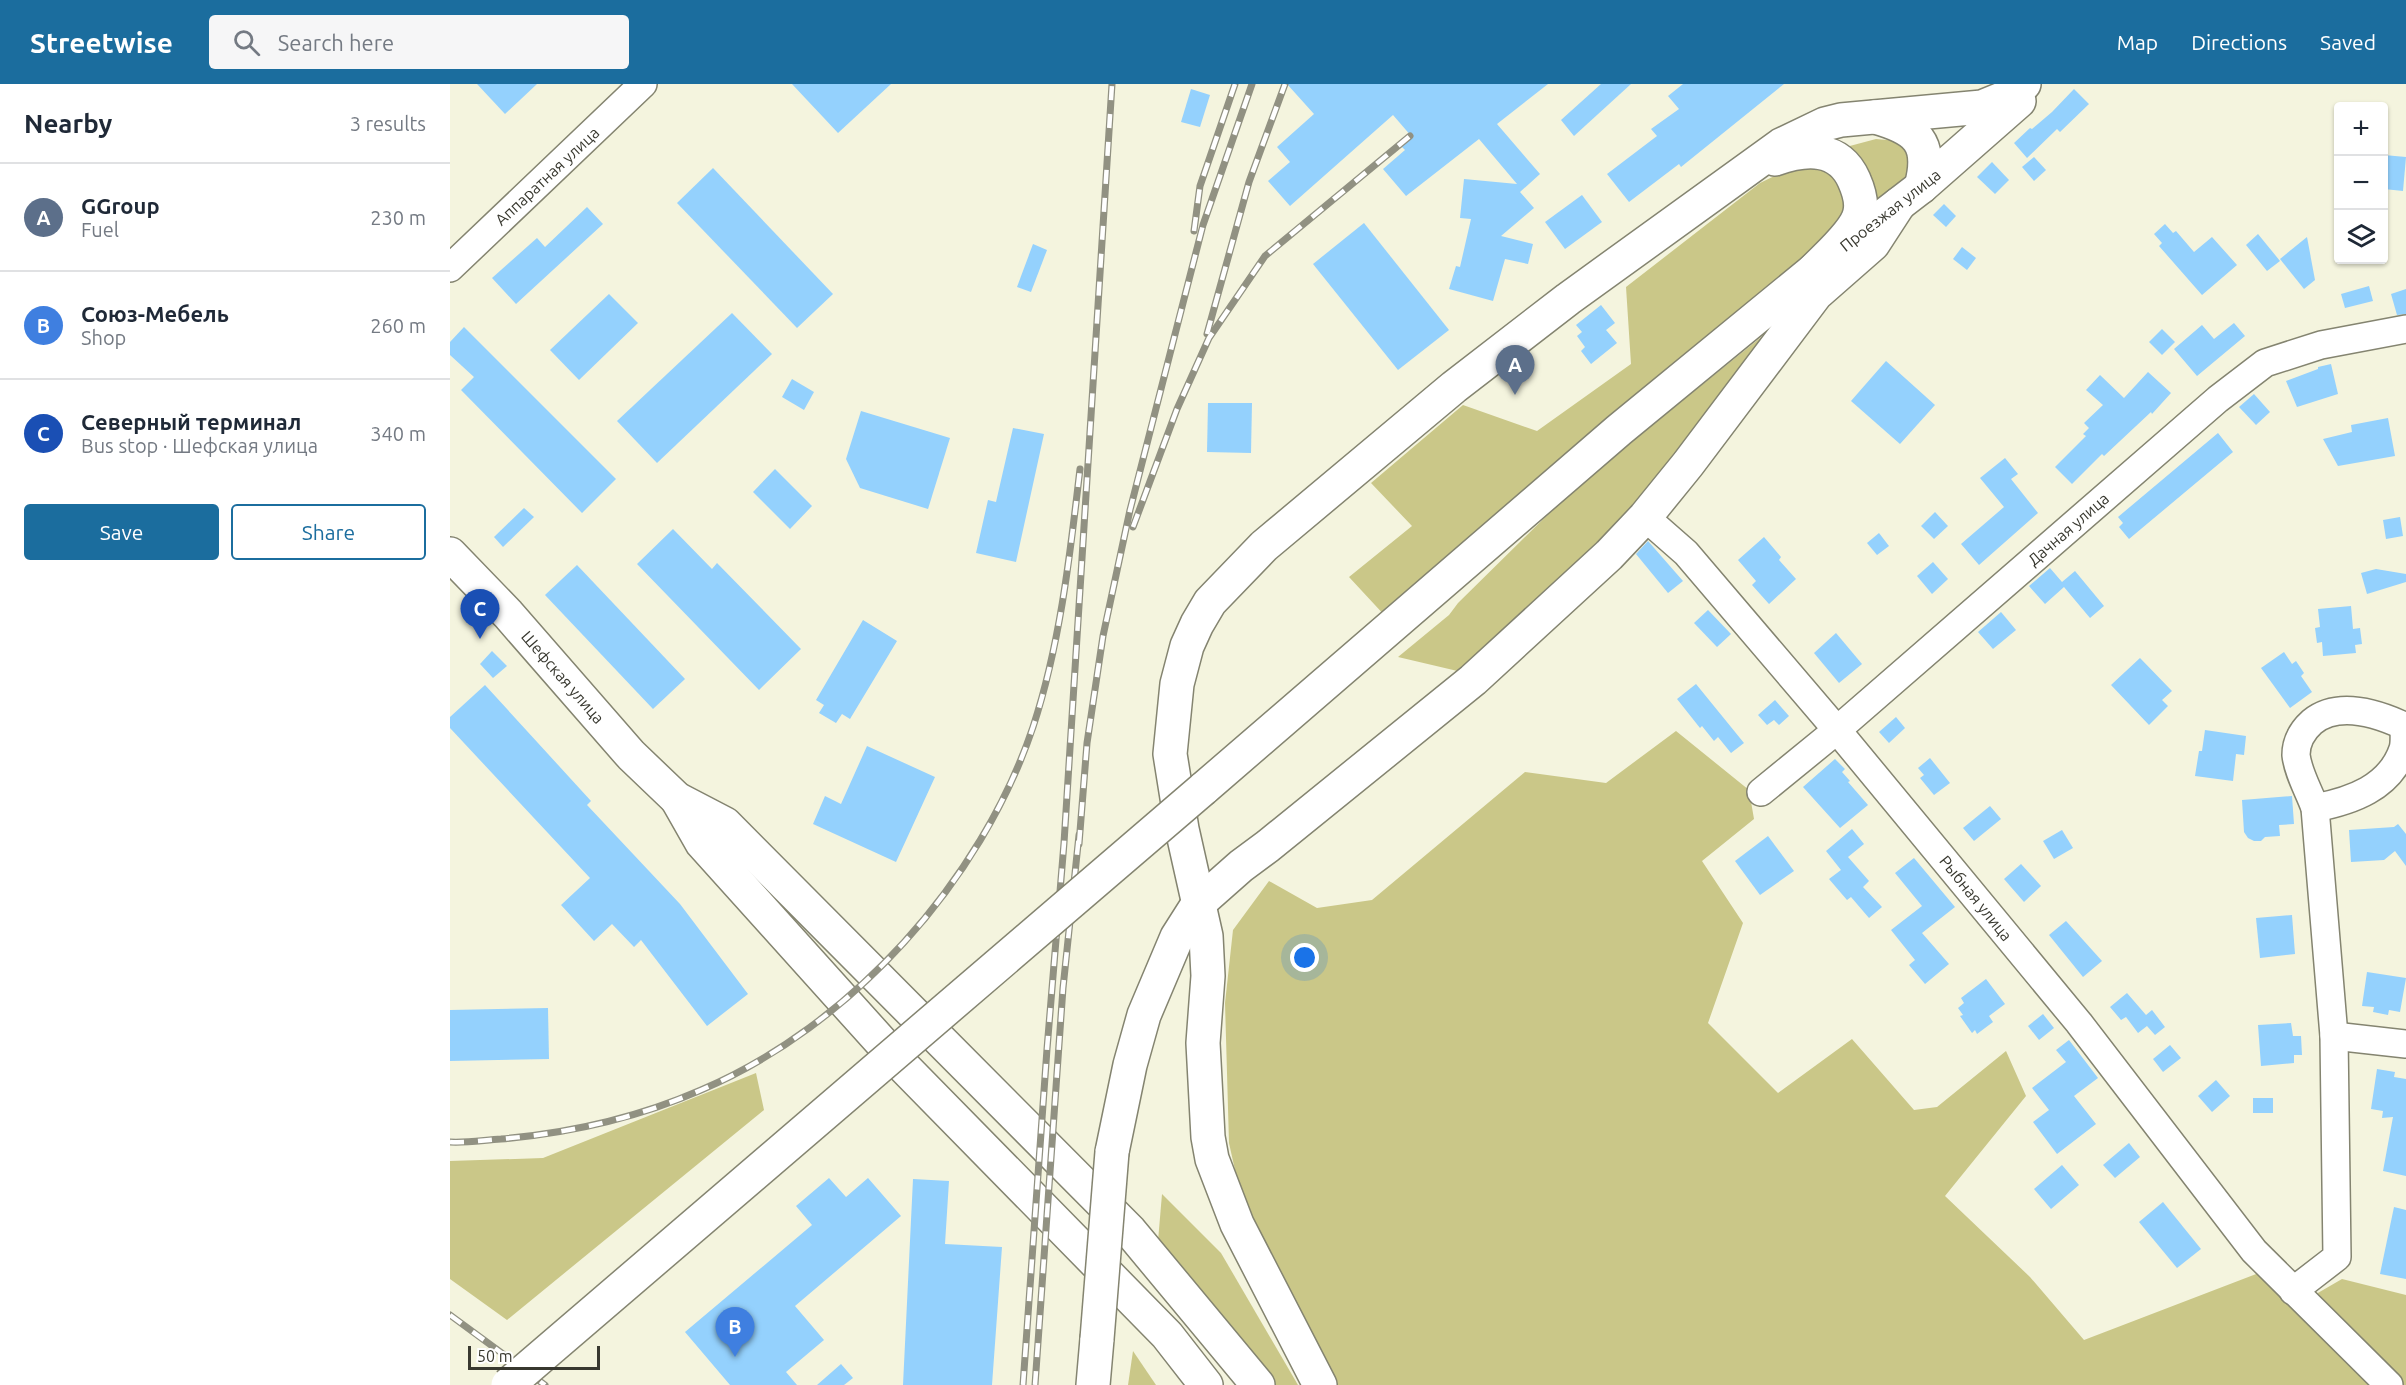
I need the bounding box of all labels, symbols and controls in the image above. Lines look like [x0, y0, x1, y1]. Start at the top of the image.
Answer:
search box [209, 15, 629, 69]
icon: search [230, 26, 263, 59]
text: Streetwise [30, 27, 173, 58]
text: Search here [278, 30, 394, 55]
text: Map [2117, 30, 2158, 54]
text: Directions [2191, 30, 2287, 54]
text: Saved [2320, 30, 2376, 54]
map controls [2334, 102, 2388, 264]
button: + [2334, 102, 2388, 156]
text: Nearby [24, 109, 112, 138]
text: 3 results [350, 112, 426, 135]
street label: Аппаратная улица [491, 123, 603, 229]
button: − [2334, 156, 2388, 210]
street label: Проезжая улица [1836, 165, 1944, 255]
text: GGroup [81, 193, 160, 218]
text: A [36, 206, 51, 229]
text: 230 m [370, 206, 426, 229]
button: layers [2334, 210, 2388, 264]
text: Fuel [81, 218, 119, 241]
text: Союз-Мебель [81, 301, 229, 326]
text: B [37, 314, 50, 337]
text: 260 m [370, 314, 426, 337]
text: Shop [81, 326, 126, 349]
pin: A [1496, 346, 1534, 395]
text: Северный терминал [81, 409, 301, 434]
text: C [37, 422, 50, 445]
text: 340 m [370, 422, 426, 445]
text: Bus stop · Шефская улица [81, 434, 318, 457]
street label: Дачная улица [2024, 489, 2112, 569]
button: Save [24, 504, 219, 560]
button: Share [231, 504, 426, 560]
pin: C [460, 590, 500, 639]
street label: Шефская улица [518, 627, 608, 727]
street label: Рыбная улица [1936, 852, 2016, 944]
your location [1290, 943, 1319, 972]
pin: B [716, 1308, 754, 1357]
scale bar [468, 1343, 600, 1370]
text: 50 m [477, 1347, 513, 1365]

